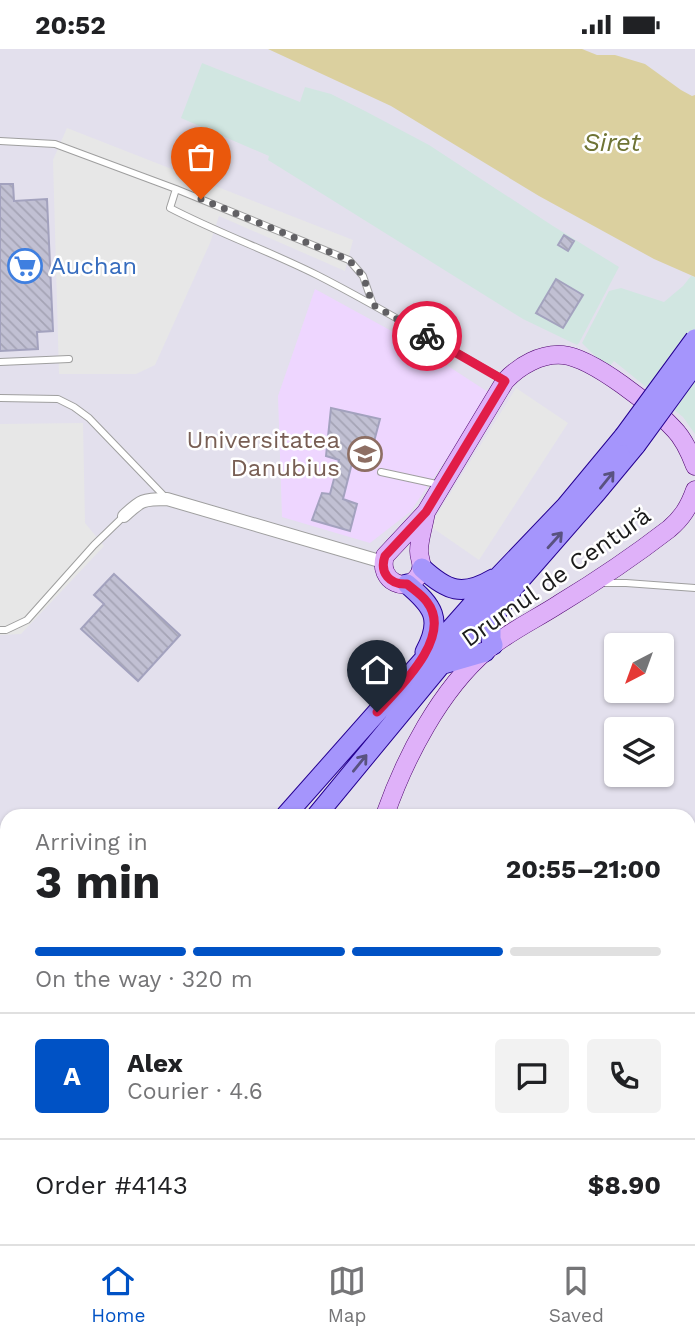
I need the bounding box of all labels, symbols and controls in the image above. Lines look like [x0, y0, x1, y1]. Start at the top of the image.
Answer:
text: 20:52 [35, 10, 106, 40]
pin [171, 127, 231, 199]
water label: Siret [583, 127, 641, 157]
icon: bag [182, 138, 220, 176]
supermarket icon: Auchan [6, 247, 44, 285]
place label: Auchan [50, 252, 137, 280]
courier [392, 301, 462, 371]
icon: bike [408, 317, 446, 355]
place label: Universitatea Danubius [187, 426, 340, 482]
school or university icon: Universitatea Danubius [346, 435, 384, 473]
one-way arrow [599, 472, 615, 490]
street label: Drumul de Centură [456, 501, 656, 653]
one-way arrow [547, 532, 564, 549]
north arrow [604, 633, 674, 703]
map controls [604, 633, 674, 787]
pin [347, 640, 407, 712]
icon: home [358, 651, 396, 689]
button: layers [604, 717, 674, 787]
one-way arrow [353, 754, 368, 772]
text: Arriving in [35, 829, 148, 856]
text: 20:55–21:00 [506, 854, 661, 884]
text: 3 min [35, 855, 161, 909]
text: On the way · 320 m [35, 966, 253, 993]
button: chat [495, 1039, 569, 1113]
button: phone [587, 1039, 661, 1113]
text: Alex [127, 1048, 183, 1078]
text: A [63, 1061, 81, 1091]
text: Courier · 4.6 [127, 1078, 263, 1105]
text: Order #4143 [35, 1170, 188, 1200]
text: $8.90 [588, 1170, 661, 1200]
tab: Home [91, 1262, 145, 1327]
tab: Map [328, 1262, 366, 1327]
tab: Saved [549, 1262, 604, 1327]

